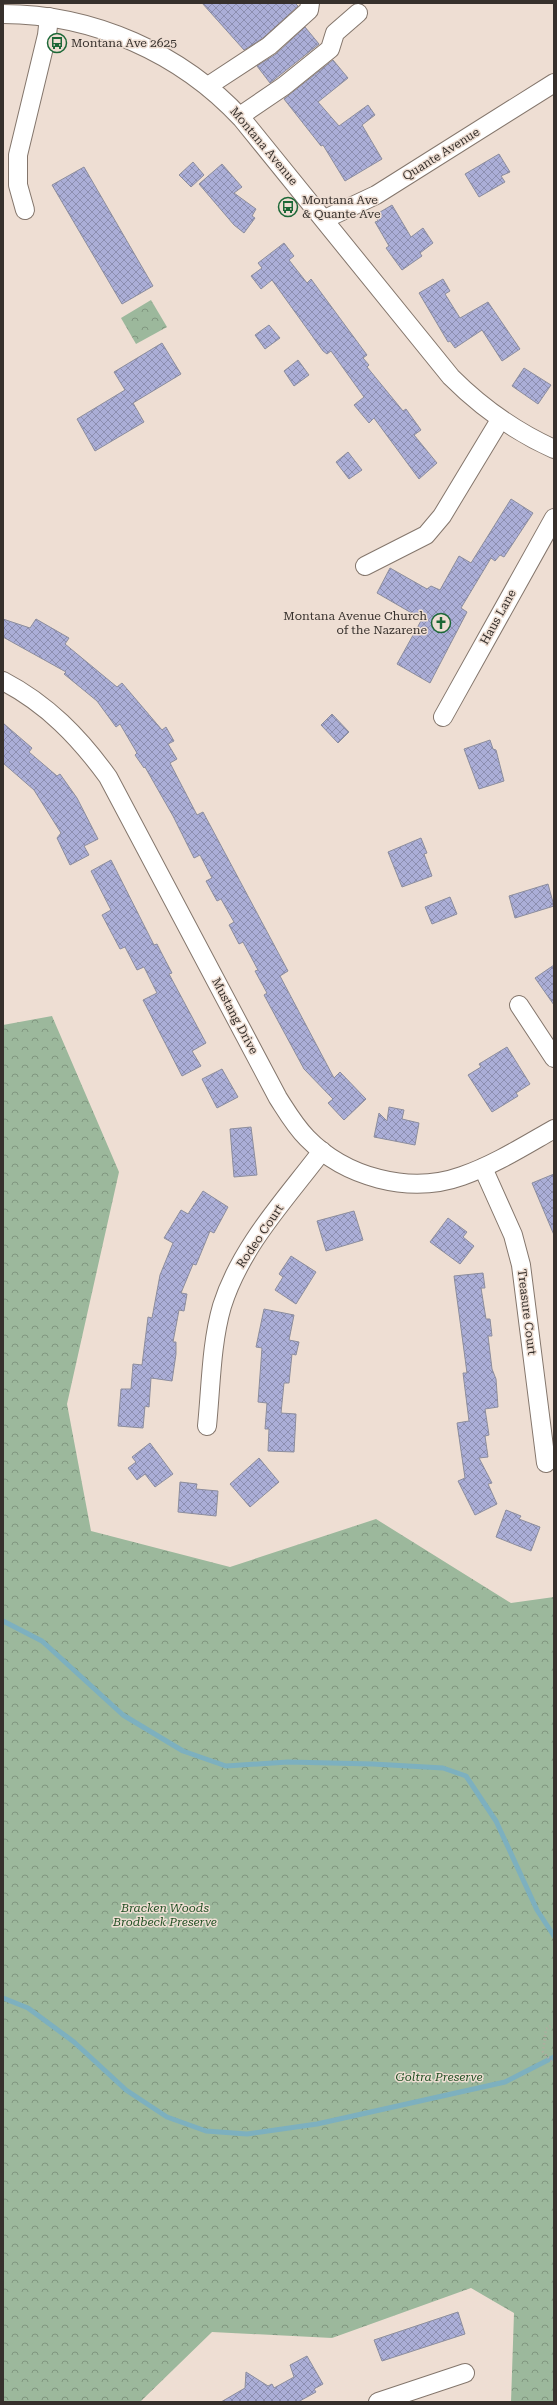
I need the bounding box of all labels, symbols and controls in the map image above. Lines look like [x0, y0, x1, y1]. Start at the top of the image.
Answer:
bus stop icon: Montana Ave 2625 [46, 32, 68, 54]
place label: Montana Ave 2625 [71, 36, 177, 50]
street label: Montana Avenue [227, 104, 301, 188]
street label: Quante Avenue [400, 124, 482, 183]
place label: Montana Ave & Quante Ave [302, 193, 381, 221]
bus stop icon: Montana Ave & Quante Ave [277, 196, 299, 218]
street label: Haus Lane [477, 587, 519, 647]
place label: Montana Avenue Church of the Nazarene [283, 609, 427, 637]
church icon: Montana Avenue Church of the Nazarene [430, 612, 452, 634]
street label: Mustang Drive [209, 975, 261, 1057]
street label: Rodeo Court [234, 1201, 287, 1270]
street label: Treasure Court [515, 1268, 539, 1356]
park label: Bracken Woods Brodbeck Preserve [112, 1901, 217, 1929]
park label: Goltra Preserve [395, 2070, 483, 2084]

